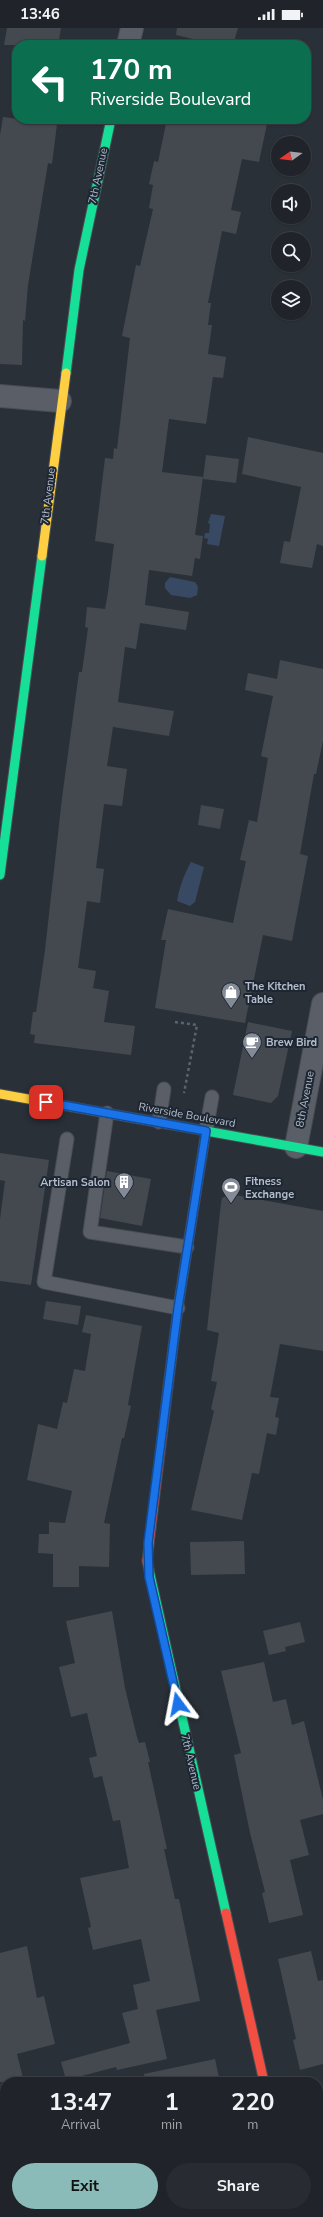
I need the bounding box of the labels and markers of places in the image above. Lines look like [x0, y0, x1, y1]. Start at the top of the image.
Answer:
place label: The Kitchen Table [245, 979, 306, 1007]
shop icon: The Kitchen Table [220, 981, 242, 1009]
cafe icon: Brew Bird [241, 1031, 263, 1059]
place label: Brew Bird [266, 1035, 317, 1050]
pin [29, 1085, 63, 1119]
building icon: Artisan Salon [113, 1171, 135, 1199]
place label: Fitness Exchange [245, 1174, 294, 1202]
place label: Artisan Salon [40, 1175, 110, 1190]
sports icon: Fitness Exchange [220, 1176, 242, 1204]

